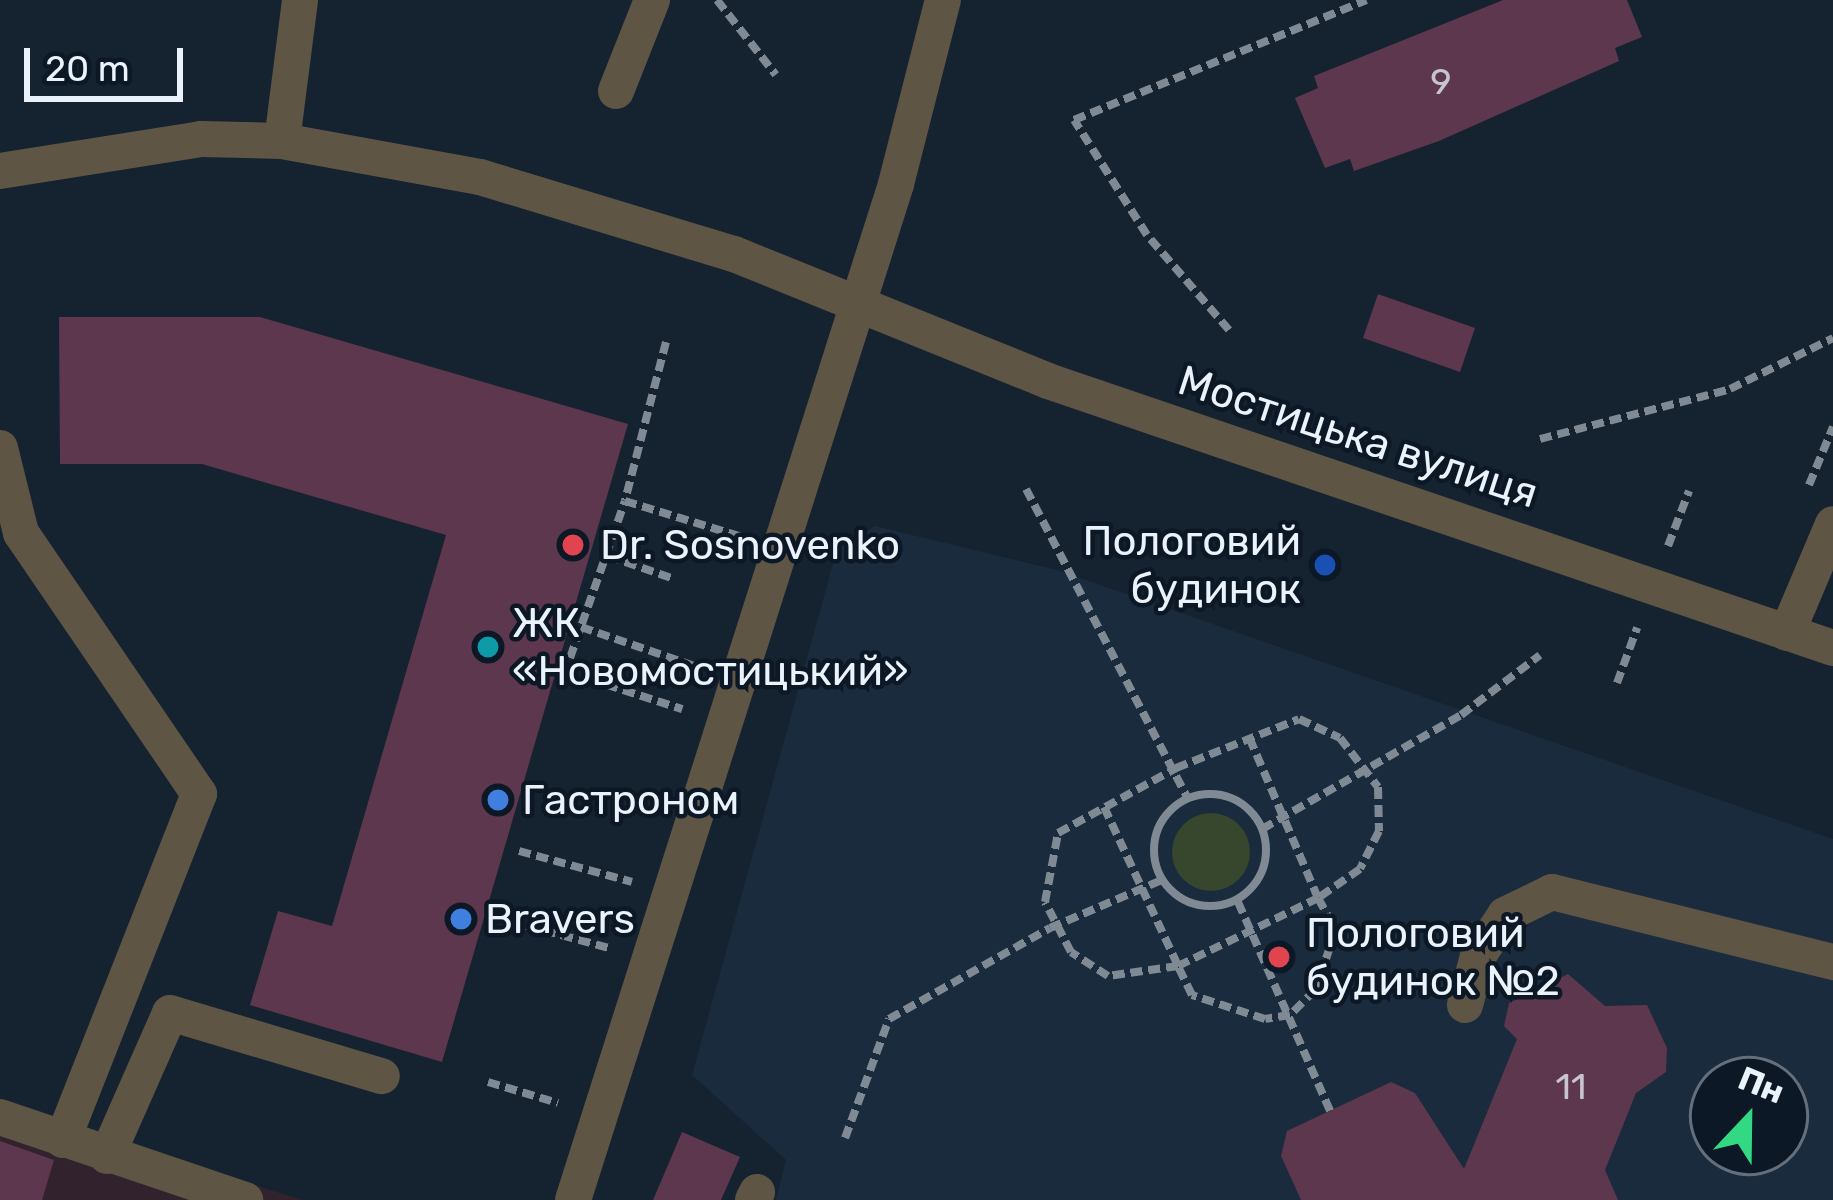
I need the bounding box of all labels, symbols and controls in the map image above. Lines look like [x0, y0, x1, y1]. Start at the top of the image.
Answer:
scale bar [30, 24, 189, 98]
text: 20 m [45, 47, 130, 90]
house number: 9 [1430, 60, 1452, 104]
street label: Мостицька вулиця [1172, 355, 1544, 519]
place label: Пологовий будинок [1082, 516, 1301, 614]
place label: Dr. Sosnovenko [600, 520, 900, 570]
marker: Dr. Sosnovenko [557, 529, 589, 561]
marker: Пологовий будинок [1312, 552, 1338, 578]
place label: ЖК «Новомостицький» [512, 598, 909, 696]
marker: ЖК «Новомостицький» [475, 634, 501, 660]
place label: Гастроном [522, 775, 739, 825]
marker: Гастроном [485, 787, 511, 813]
place label: Bravers [485, 894, 635, 944]
marker: Bravers [448, 906, 474, 932]
place label: Пологовий будинок №2 [1306, 908, 1560, 1006]
marker: Пологовий будинок №2 [1263, 941, 1295, 973]
north arrow [1689, 1056, 1809, 1176]
text: Пн [1733, 1058, 1790, 1112]
house number: 11 [1556, 1065, 1586, 1109]

